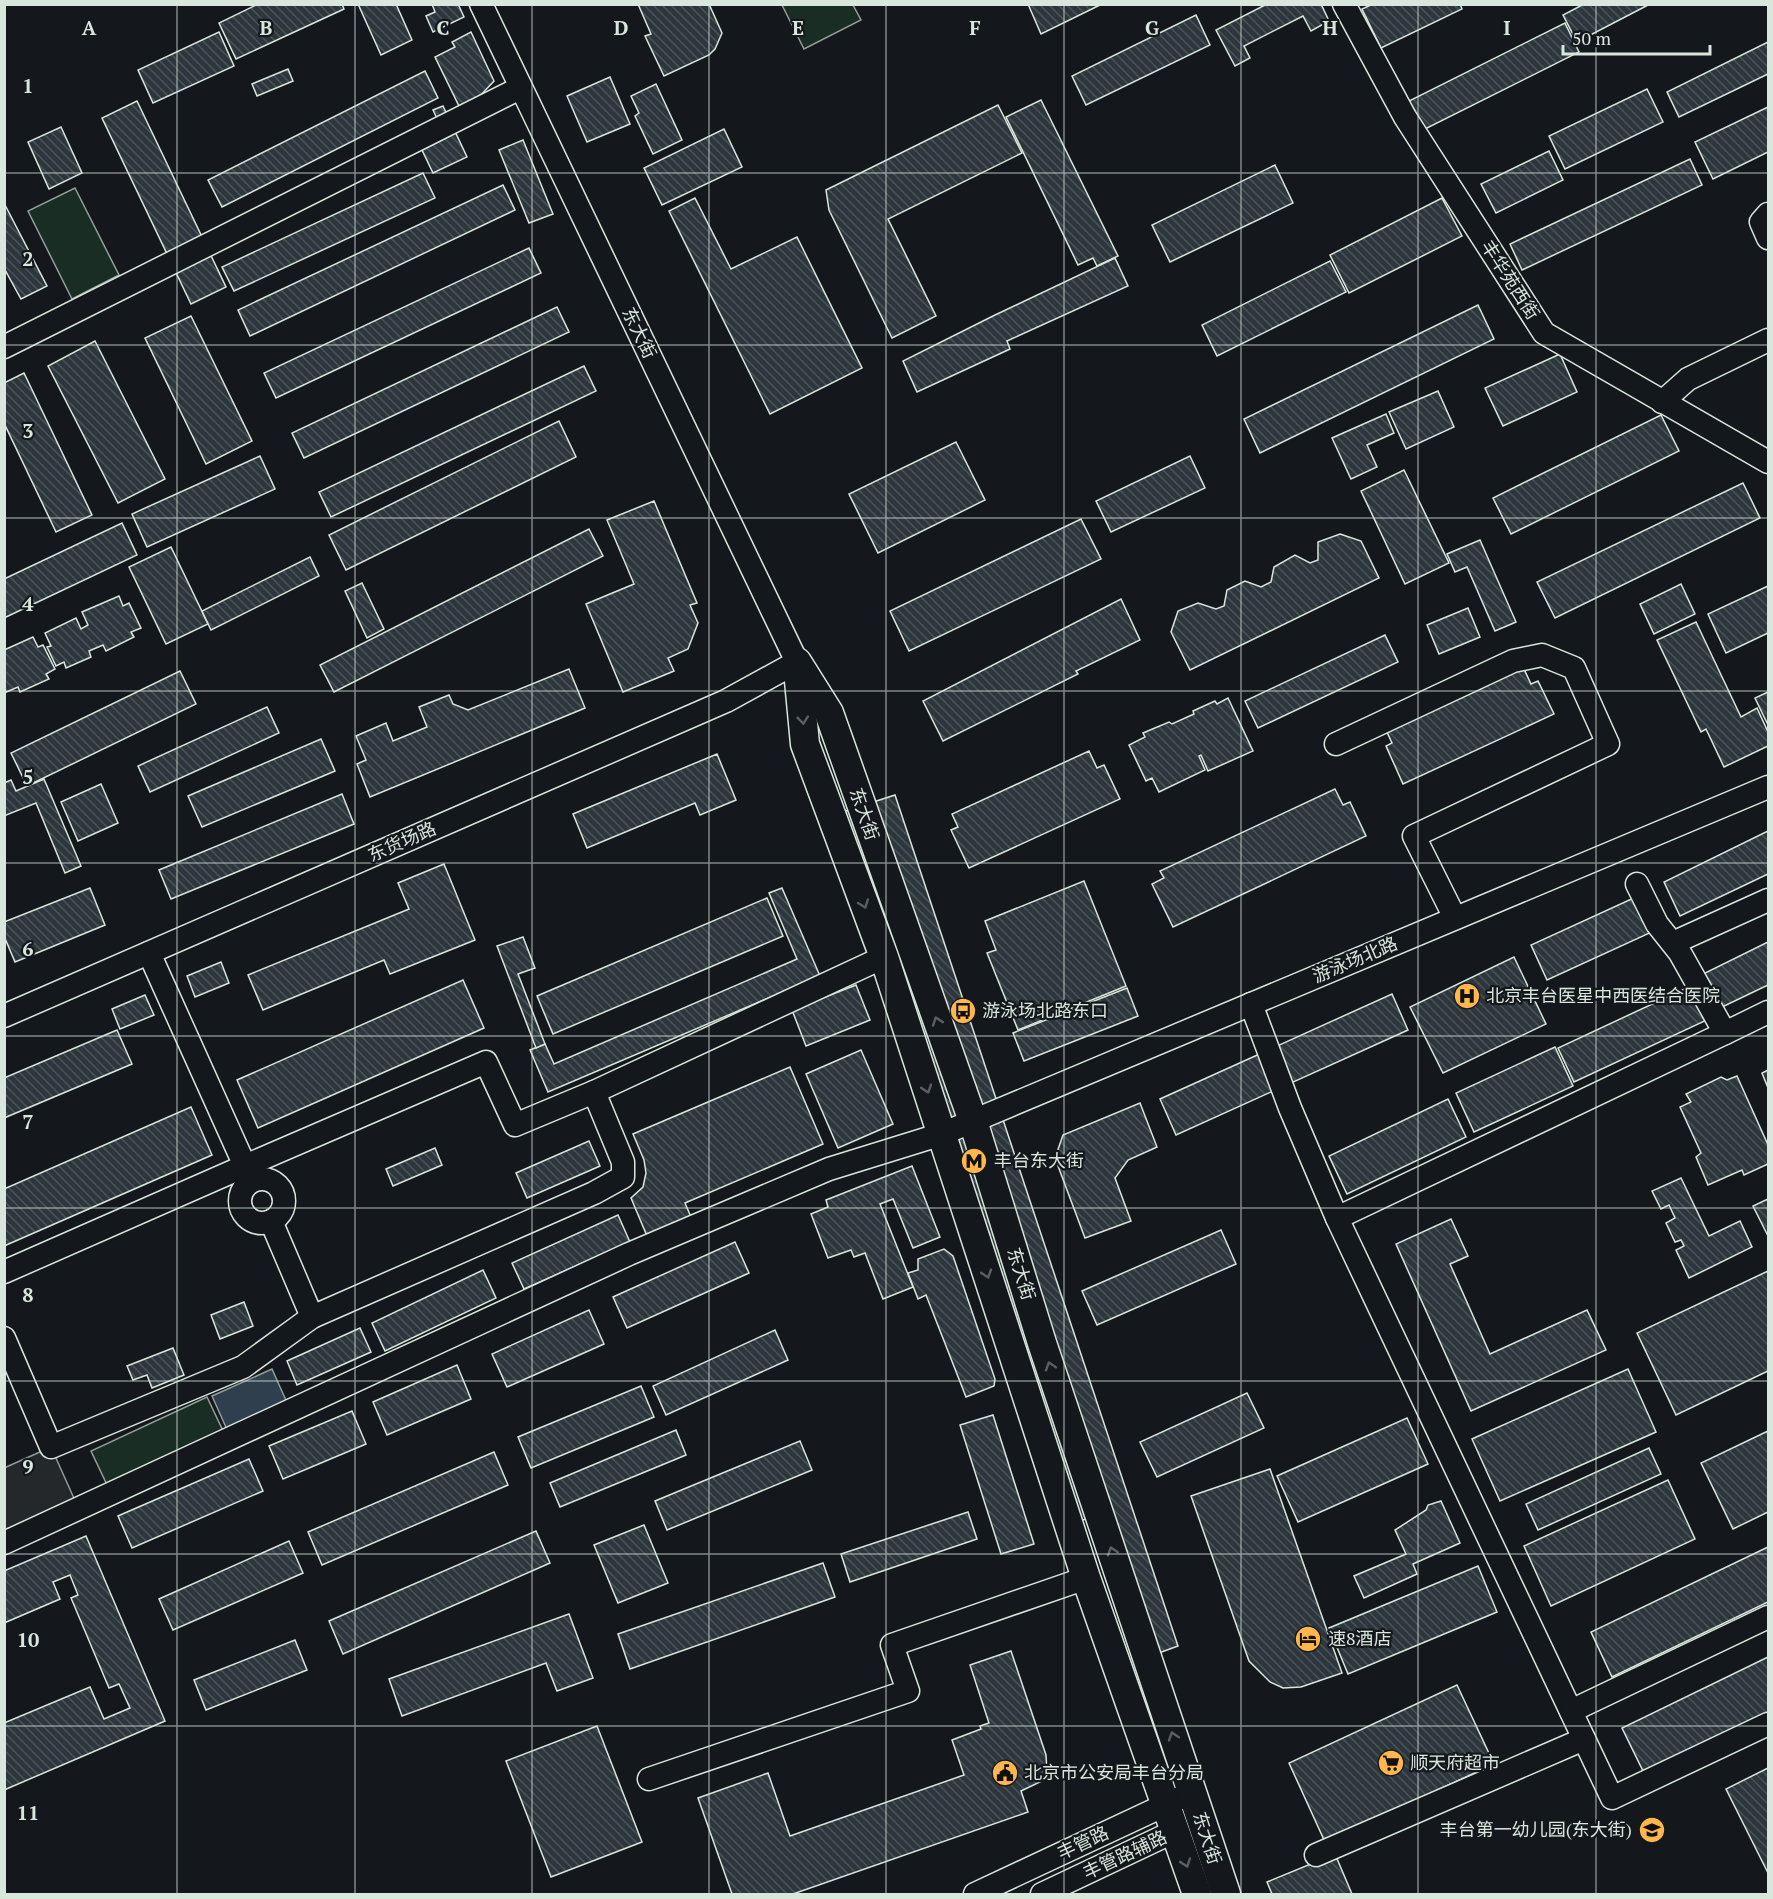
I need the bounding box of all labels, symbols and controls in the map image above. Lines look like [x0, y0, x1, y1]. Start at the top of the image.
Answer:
text: A [82, 14, 97, 41]
text: B [260, 14, 273, 41]
text: C [436, 14, 450, 41]
text: D [614, 14, 628, 41]
text: E [792, 14, 804, 41]
text: F [969, 14, 981, 41]
text: G [1145, 14, 1159, 41]
text: H [1322, 14, 1338, 41]
text: I [1503, 14, 1511, 41]
scale bar [1563, 18, 1710, 56]
text: 50 m [1572, 26, 1612, 50]
text: 1 [22, 72, 34, 99]
street label: 丰华苑西街 [1476, 235, 1545, 324]
text: 2 [22, 245, 34, 272]
street label: 东大街 [617, 303, 663, 362]
text: 3 [22, 417, 34, 444]
text: 4 [22, 590, 34, 617]
one-way arrow [796, 715, 809, 724]
text: 5 [22, 763, 34, 790]
street label: 东大街 [845, 784, 885, 843]
street label: 东货场路 [364, 815, 439, 867]
one-way arrow [857, 898, 870, 909]
street label: 游泳场北路 [1308, 930, 1401, 988]
text: 6 [22, 935, 34, 962]
hospital icon: 北京丰台医星中西医结合医院 [1452, 981, 1482, 1011]
place label: 北京丰台医星中西医结合医院 [1486, 983, 1720, 1007]
bus stop icon: 游泳场北路东口 [948, 996, 978, 1026]
place label: 游泳场北路东口 [982, 998, 1108, 1022]
one-way arrow [932, 1016, 945, 1027]
one-way arrow [920, 1083, 932, 1094]
text: 7 [22, 1108, 34, 1135]
metro station icon: 丰台东大街 [959, 1146, 989, 1176]
place label: 丰台东大街 [994, 1148, 1084, 1172]
street label: 东大街 [1003, 1244, 1041, 1303]
one-way arrow [980, 1268, 992, 1279]
text: 8 [22, 1281, 34, 1308]
one-way arrow [1045, 1361, 1057, 1372]
text: 9 [22, 1453, 34, 1480]
one-way arrow [1106, 1546, 1119, 1557]
hotel icon: 速8酒店 [1293, 1624, 1323, 1654]
text: 10 [17, 1626, 39, 1653]
place label: 速8酒店 [1328, 1626, 1392, 1650]
one-way arrow [1168, 1731, 1180, 1742]
supermarket icon: 顺天府超市 [1376, 1748, 1406, 1778]
place label: 顺天府超市 [1410, 1750, 1500, 1774]
public building icon: 北京市公安局丰台分局 [990, 1758, 1020, 1788]
place label: 北京市公安局丰台分局 [1024, 1760, 1204, 1784]
text: 11 [17, 1799, 39, 1826]
street label: 东大街 [1188, 1808, 1228, 1867]
school or university icon: 丰台第一幼儿园(东大街) [1637, 1815, 1667, 1845]
place label: 丰台第一幼儿园(东大街) [1440, 1817, 1632, 1841]
street label: 丰管路 [1053, 1820, 1112, 1864]
street label: 丰管路辅路 [1079, 1824, 1170, 1884]
one-way arrow [1179, 1857, 1191, 1868]

